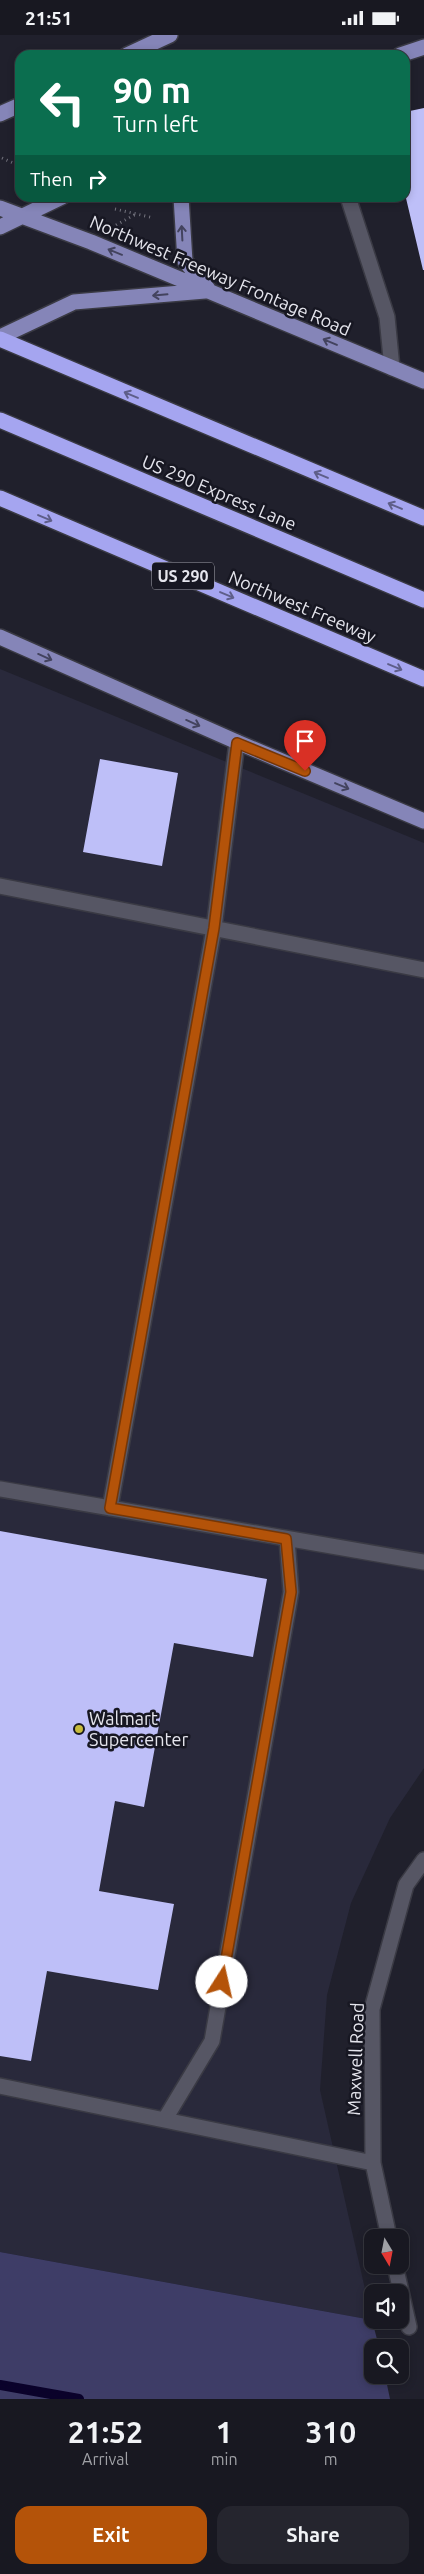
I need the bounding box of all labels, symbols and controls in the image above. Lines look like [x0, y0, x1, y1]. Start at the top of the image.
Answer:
text: 21:51 [25, 7, 73, 29]
icon: left [30, 70, 95, 135]
text: 90 m [113, 70, 191, 110]
text: Turn left [113, 111, 198, 136]
icon: right [83, 165, 111, 193]
text: Then [30, 168, 73, 190]
street label: Northwest Freeway Frontage Road [87, 211, 354, 339]
one-way arrow [178, 225, 187, 241]
one-way arrow [108, 247, 123, 256]
one-way arrow [153, 290, 169, 300]
one-way arrow [323, 337, 338, 347]
one-way arrow [124, 389, 139, 399]
street label: US 290 Express Lane [139, 451, 299, 534]
one-way arrow [314, 469, 329, 479]
one-way arrow [388, 500, 403, 510]
one-way arrow [37, 513, 52, 523]
road number: US 290 [152, 563, 214, 589]
street label: Northwest Freeway [226, 566, 379, 646]
one-way arrow [218, 591, 234, 600]
one-way arrow [37, 652, 52, 662]
one-way arrow [387, 662, 402, 672]
one-way arrow [185, 718, 200, 728]
pin [284, 720, 326, 771]
icon: arrive [291, 727, 319, 755]
one-way arrow [335, 783, 350, 792]
place label: Walmart Supercenter [89, 1708, 188, 1749]
marker: Walmart Supercenter [73, 1723, 85, 1735]
position arrow [195, 1955, 247, 2007]
street label: Maxwell Road [343, 2002, 367, 2116]
north arrow [364, 2229, 409, 2274]
map controls [364, 2229, 409, 2384]
button: sound [364, 2284, 409, 2329]
button: search [364, 2339, 409, 2384]
text: 21:52 [68, 2415, 143, 2449]
text: 1 [216, 2415, 233, 2449]
text: 310 [305, 2415, 356, 2449]
text: Arrival [82, 2450, 129, 2468]
text: min [211, 2450, 238, 2468]
text: m [324, 2450, 338, 2468]
button: Exit [15, 2506, 207, 2564]
button: Share [217, 2506, 409, 2564]

